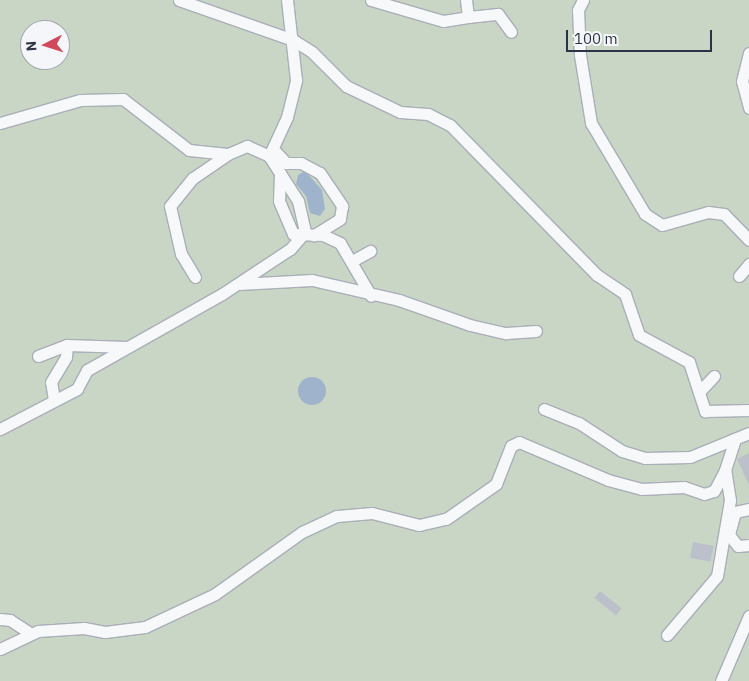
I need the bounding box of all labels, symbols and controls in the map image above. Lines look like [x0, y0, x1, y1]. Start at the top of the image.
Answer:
north arrow [20, 20, 70, 70]
scale bar [569, 20, 715, 52]
text: 100 m [574, 29, 618, 48]
text: N [22, 40, 40, 52]

